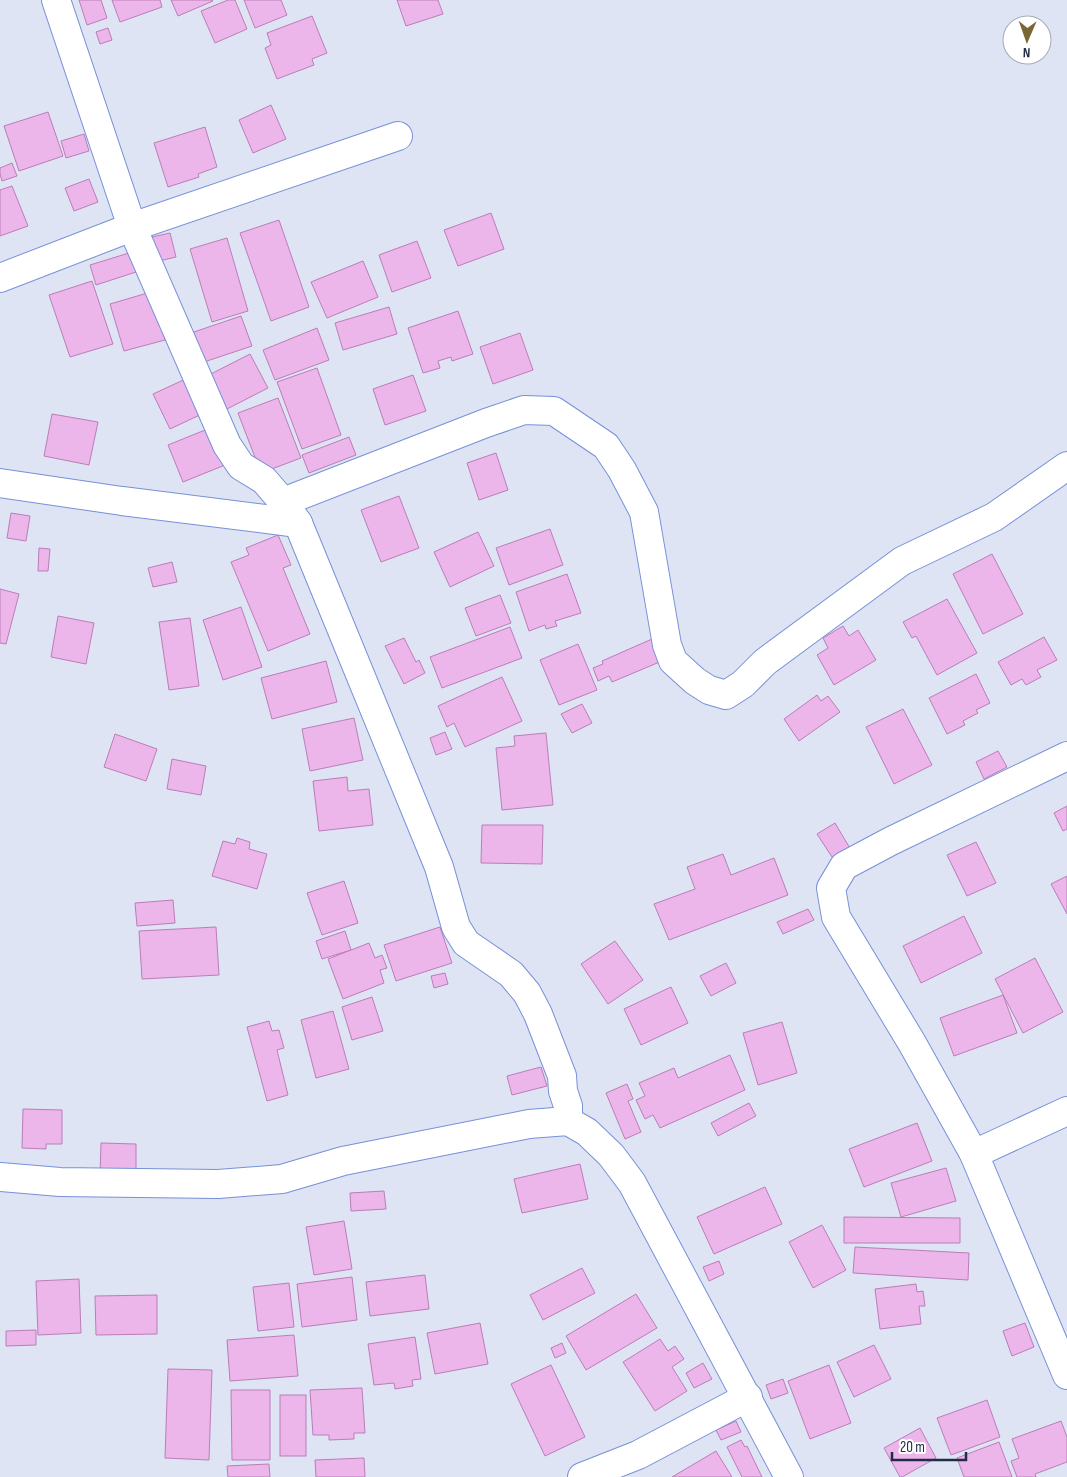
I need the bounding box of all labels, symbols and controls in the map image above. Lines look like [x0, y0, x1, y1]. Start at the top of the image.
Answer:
north arrow [1002, 15, 1052, 65]
text: N [1023, 44, 1031, 61]
scale bar [892, 1430, 966, 1462]
text: 20 m [900, 1438, 925, 1457]

